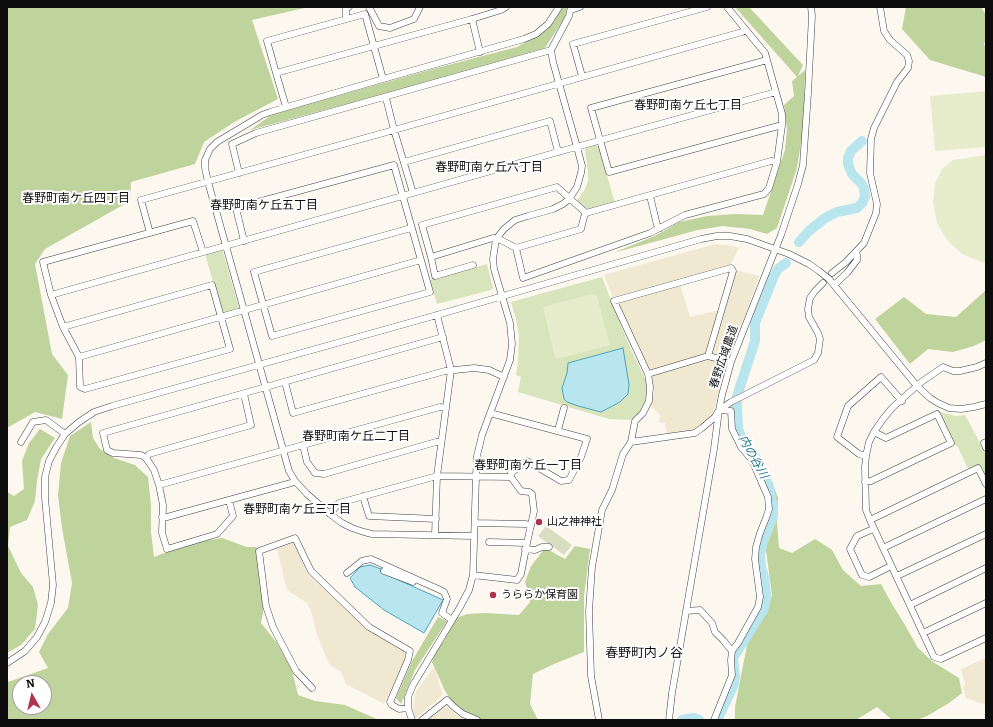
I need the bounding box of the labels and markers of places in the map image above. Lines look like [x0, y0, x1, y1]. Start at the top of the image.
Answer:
place label: 山之神神社 [547, 515, 602, 529]
marker: 山之神神社 [534, 517, 544, 527]
place label: うららか保育園 [501, 588, 578, 602]
marker: うららか保育園 [488, 590, 498, 600]

